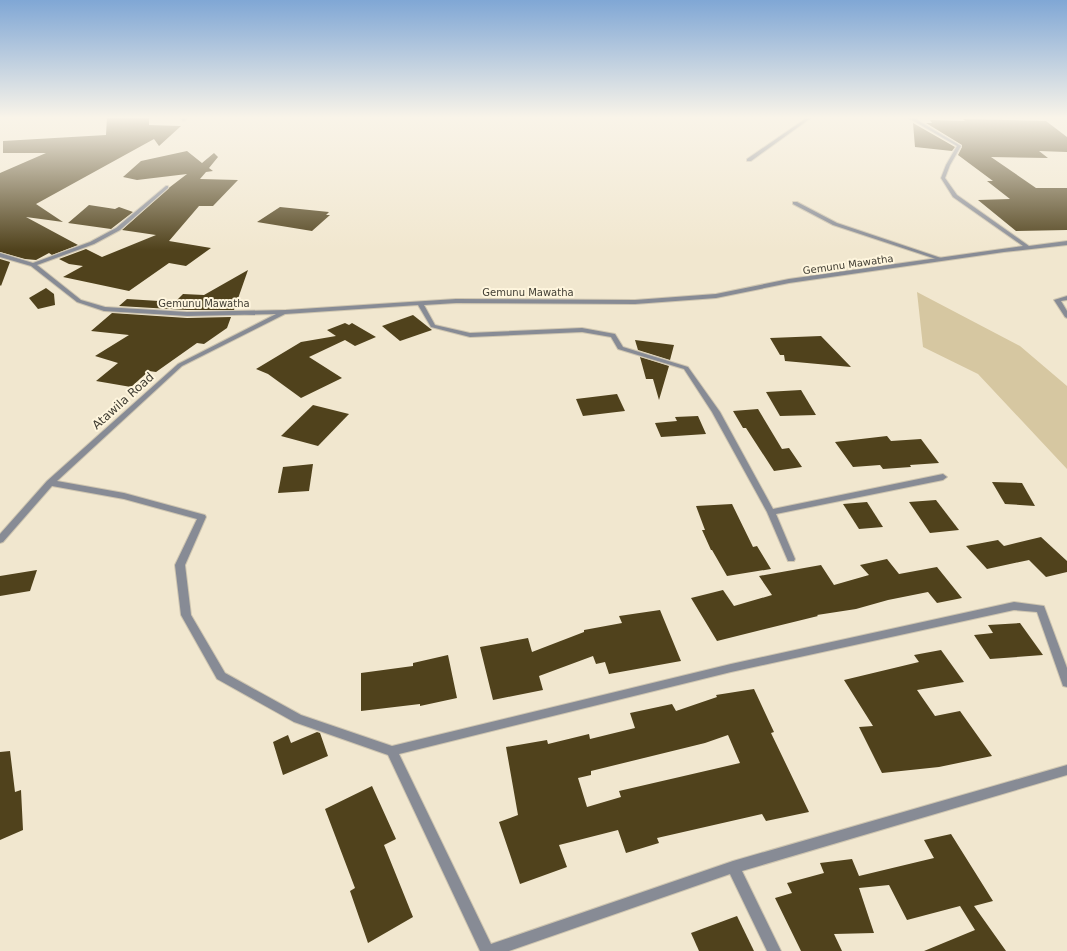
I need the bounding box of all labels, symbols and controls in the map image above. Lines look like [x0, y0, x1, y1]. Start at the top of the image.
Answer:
street label: Gemunu Mawatha [802, 253, 894, 276]
street label: Gemunu Mawatha [482, 287, 574, 298]
street label: Gemunu Mawatha [158, 298, 250, 309]
street label: Atawila Road [89, 370, 157, 432]

